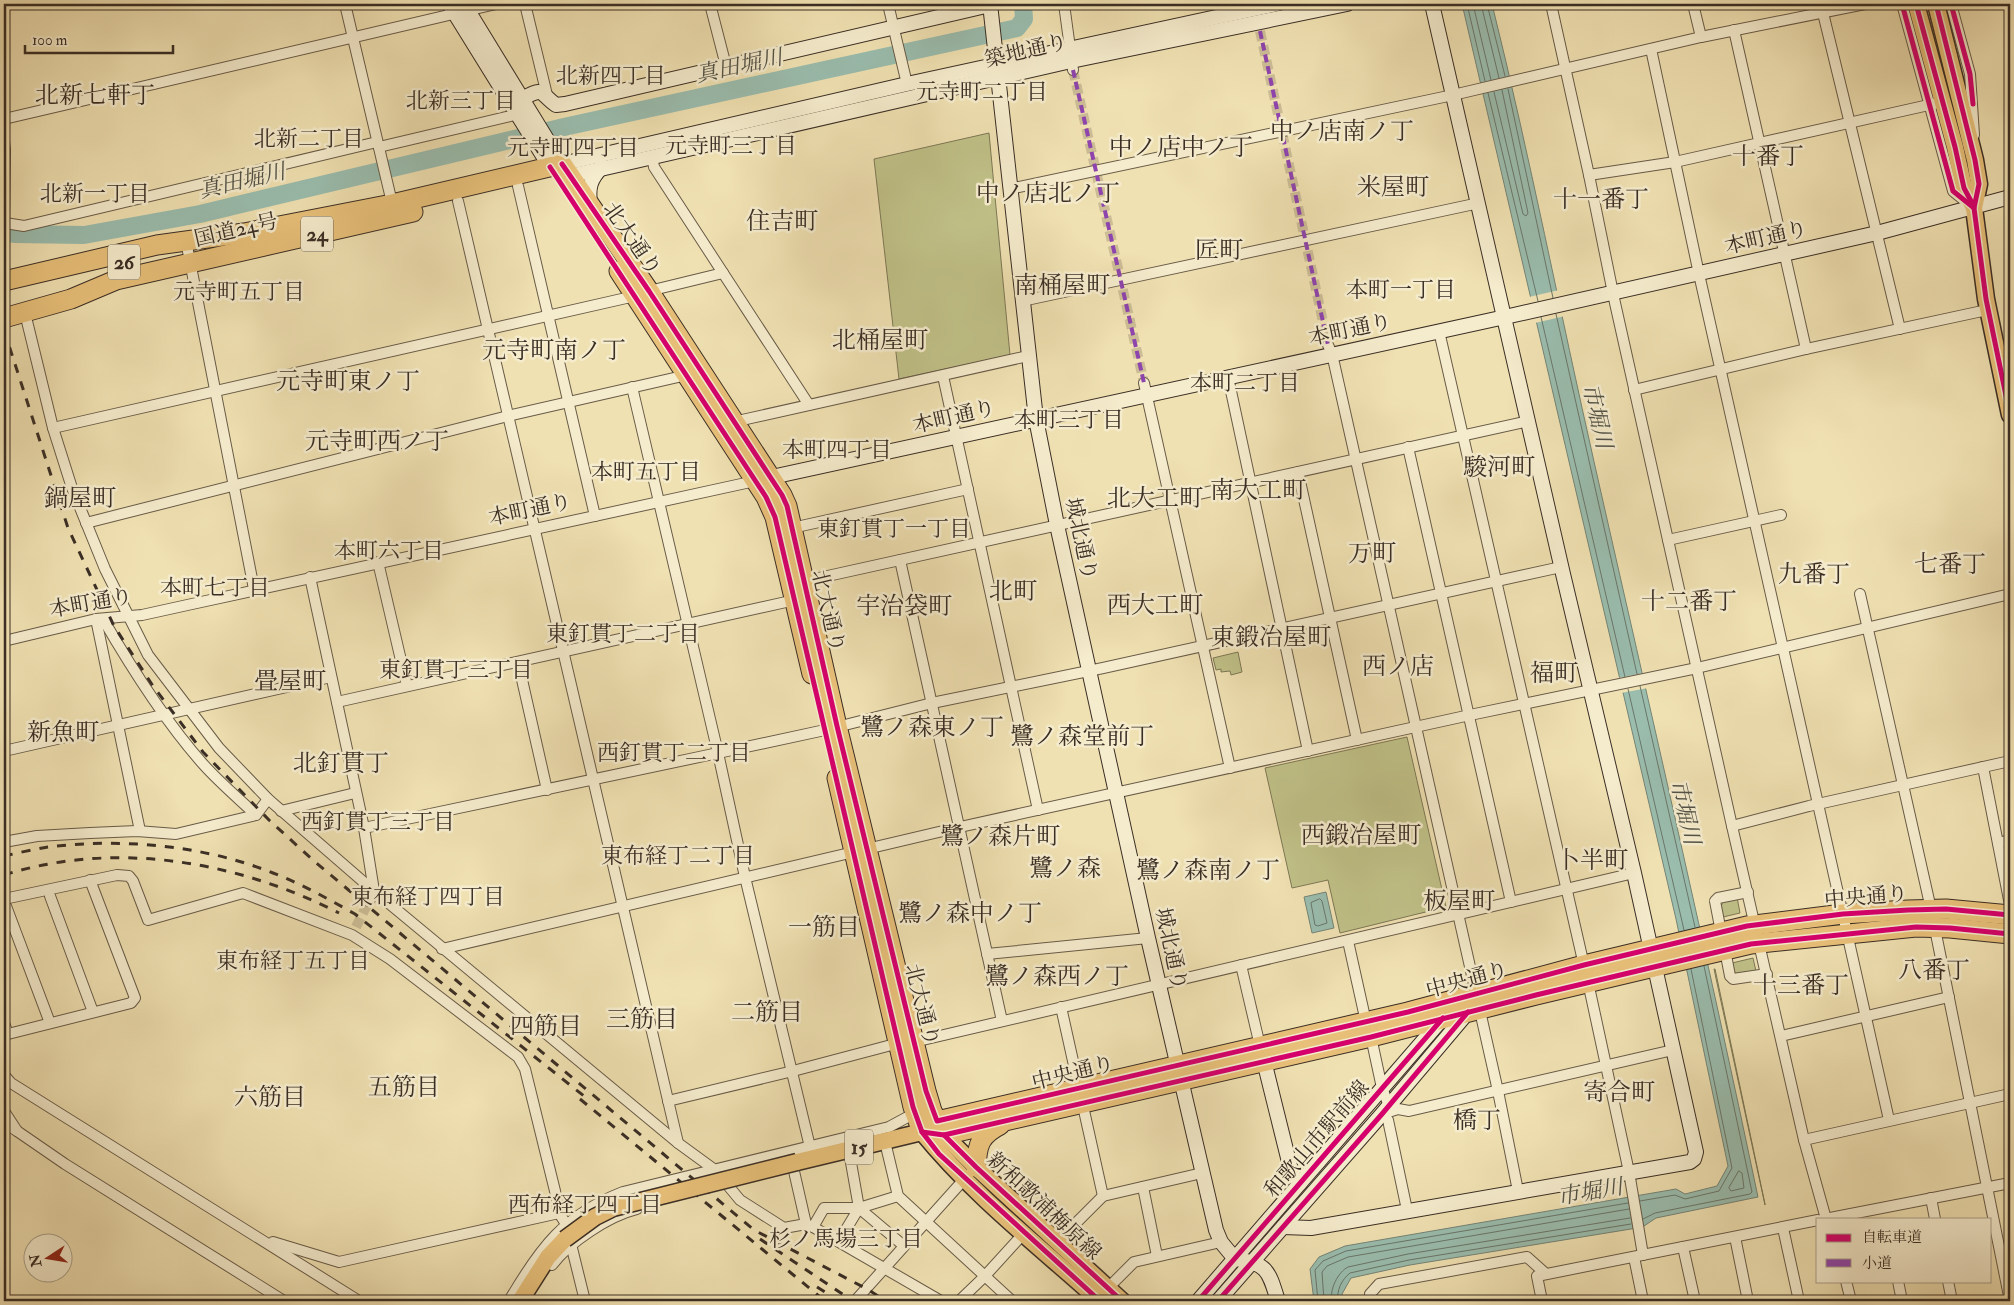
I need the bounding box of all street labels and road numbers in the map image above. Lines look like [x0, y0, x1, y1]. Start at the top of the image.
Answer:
street label: 築地通り [982, 28, 1070, 74]
street label: 北大通り [597, 197, 667, 281]
street label: 国道24号 [192, 207, 280, 253]
street label: 本町通り [1722, 215, 1810, 261]
road number: 24 [301, 216, 333, 252]
road number: 26 [108, 244, 140, 280]
street label: 本町通り [1306, 308, 1394, 352]
street label: 本町通り [910, 394, 998, 440]
street label: 本町通り [486, 488, 574, 532]
street label: 城北通り [1059, 495, 1103, 583]
street label: 北大通り [805, 567, 851, 655]
street label: 本町通り [47, 582, 135, 624]
street label: 中央通り [1823, 880, 1909, 914]
street label: 城北通り [1149, 905, 1193, 993]
street label: 中央通り [1423, 956, 1511, 1004]
street label: 北大通り [899, 961, 945, 1049]
street label: 中央通り [1029, 1050, 1117, 1096]
street label: 和歌山市駅前線 [1259, 1075, 1375, 1203]
road number: 15 [845, 1130, 873, 1164]
street label: 新和歌浦梅原線 [981, 1146, 1107, 1266]

